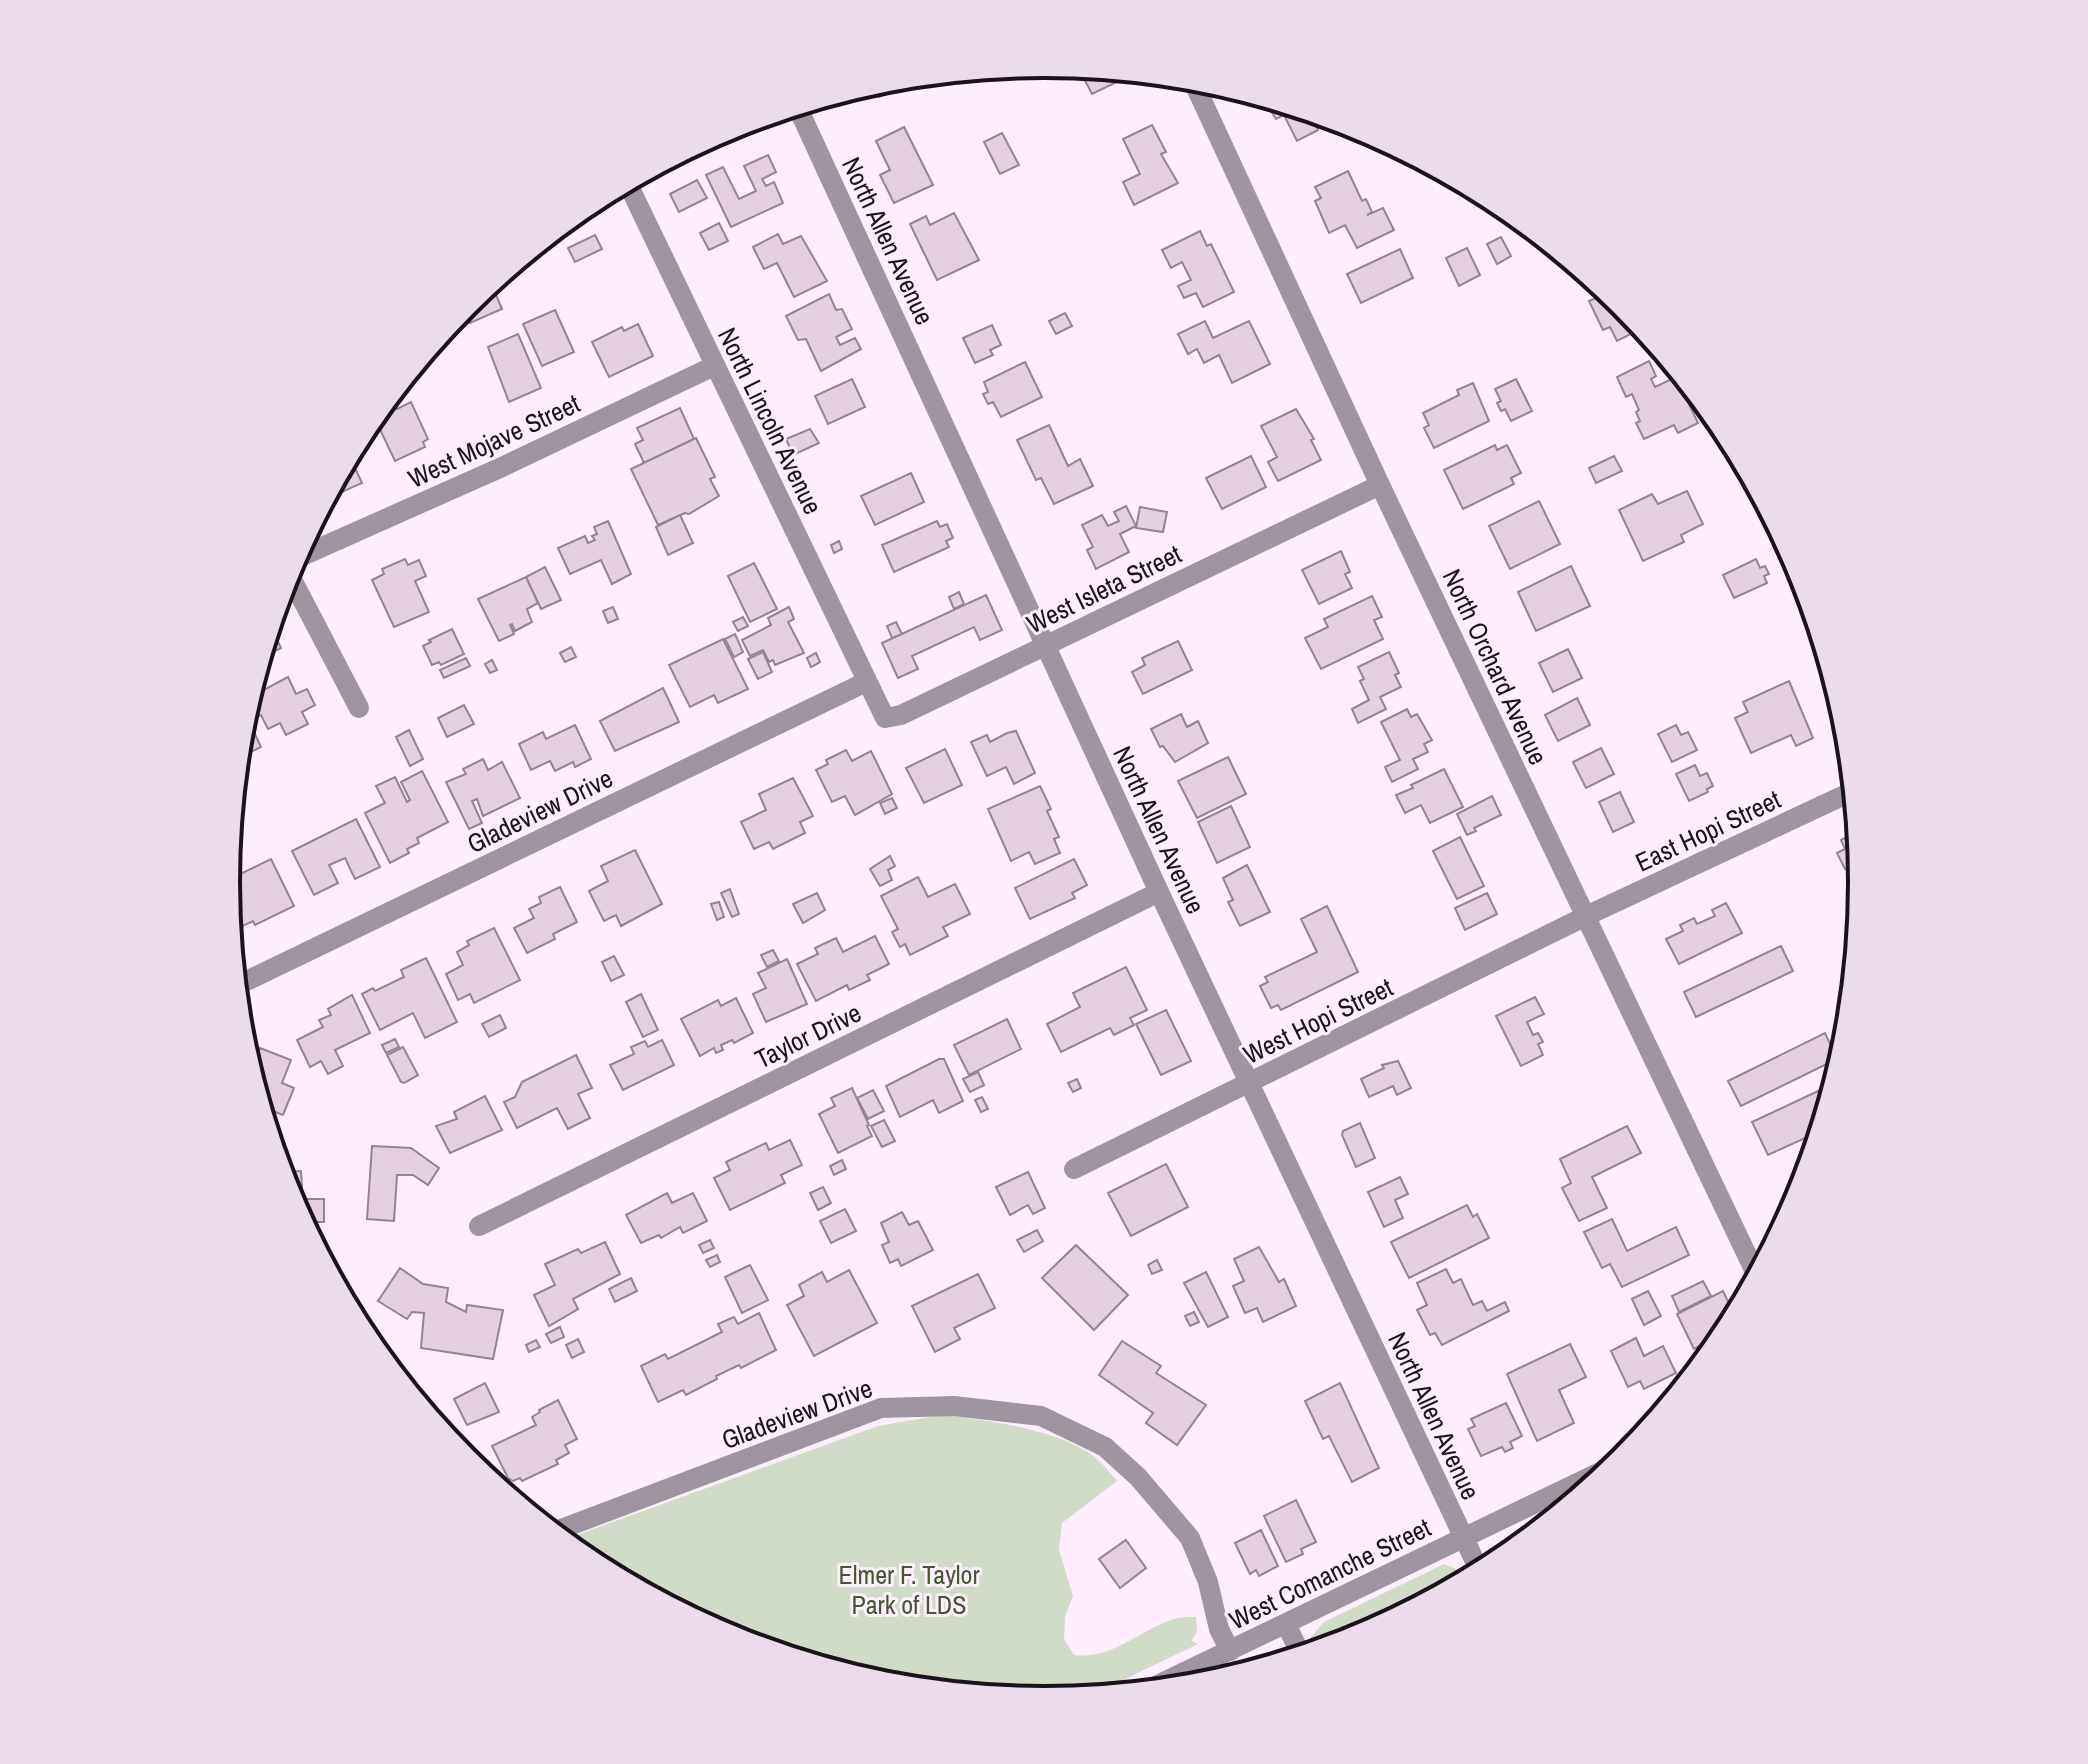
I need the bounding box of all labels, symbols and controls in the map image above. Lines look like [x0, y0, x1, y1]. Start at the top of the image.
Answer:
street label: North Allen Avenue [834, 151, 943, 330]
street label: North Lincoln Avenue [710, 322, 831, 520]
street label: West Mojave Street [402, 385, 585, 496]
street label: West Isleta Street [1021, 536, 1187, 641]
street label: North Orchard Avenue [1435, 563, 1556, 770]
street label: North Allen Avenue [1105, 740, 1214, 919]
street label: Gladeview Drive [461, 760, 618, 861]
street label: East Hopi Street [1629, 782, 1786, 879]
street label: West Hopi Street [1237, 969, 1398, 1072]
street label: Taylor Drive [749, 995, 867, 1076]
street label: North Allen Avenue [1380, 1326, 1489, 1505]
street label: Gladeview Drive [717, 1370, 877, 1457]
street label: West Comanche Street [1223, 1510, 1436, 1638]
park label: Elmer F. Taylor Park of LDS [838, 1557, 980, 1622]

